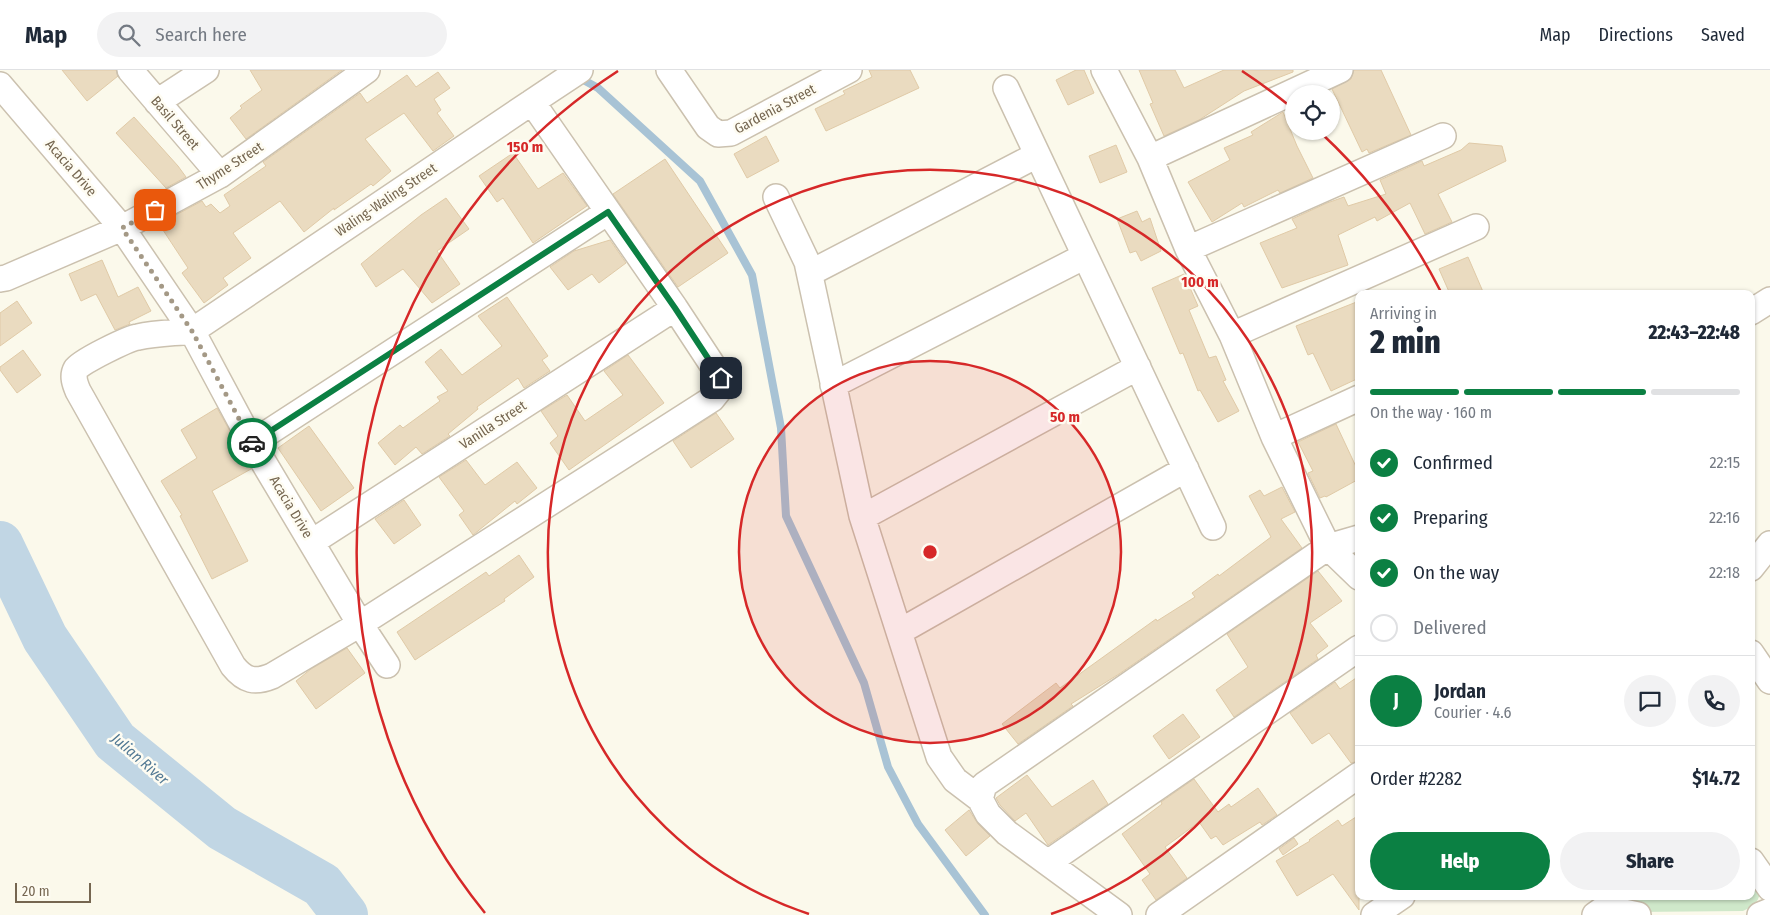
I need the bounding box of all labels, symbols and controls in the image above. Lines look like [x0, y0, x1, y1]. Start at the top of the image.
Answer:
search box [97, 12, 447, 57]
text: Map [25, 21, 67, 49]
icon: search [115, 21, 143, 49]
text: Search here [155, 23, 247, 46]
text: Map [1539, 24, 1571, 46]
text: Directions [1599, 24, 1673, 46]
text: Saved [1701, 24, 1745, 46]
street label: Gardenia Street [732, 80, 819, 137]
map controls [1285, 85, 1340, 140]
button: locate [1285, 85, 1340, 140]
street label: Basil Street [147, 93, 203, 154]
street label: Acacia Drive [42, 136, 100, 200]
street label: Thyme Street [194, 138, 267, 194]
text: 150 m [507, 138, 543, 156]
street label: Waling-Waling Street [332, 160, 440, 240]
pin [134, 189, 176, 231]
icon: bag [141, 196, 169, 224]
text: 100 m [1181, 273, 1219, 291]
text: Arriving in [1370, 304, 1437, 323]
text: 22:43–22:48 [1648, 321, 1740, 344]
text: 2 min [1370, 323, 1441, 361]
pin [700, 357, 742, 399]
icon: home [707, 364, 735, 392]
street label: Vanilla Street [456, 397, 530, 453]
text: On the way · 160 m [1370, 403, 1492, 422]
text: 50 m [1050, 408, 1080, 426]
courier [227, 418, 277, 468]
icon: car [238, 429, 266, 457]
icon: check [1370, 449, 1398, 477]
text: Confirmed [1413, 451, 1493, 474]
text: 22:15 [1710, 453, 1740, 472]
street label: Acacia Drive [266, 473, 316, 541]
icon: check [1370, 504, 1398, 532]
text: Preparing [1413, 506, 1488, 529]
text: 22:16 [1709, 508, 1740, 527]
centre of rings [921, 543, 939, 561]
icon: check [1370, 559, 1398, 587]
text: On the way [1413, 561, 1499, 584]
text: 22:18 [1709, 563, 1740, 582]
text: Delivered [1413, 616, 1487, 639]
button: chat [1624, 675, 1676, 727]
button: phone [1688, 675, 1740, 727]
text: Jordan [1434, 680, 1486, 703]
text: J [1393, 689, 1399, 712]
text: Courier · 4.6 [1434, 703, 1512, 722]
water label: Julian River [107, 729, 173, 789]
text: Order #2282 [1370, 767, 1462, 790]
text: $14.72 [1692, 767, 1740, 790]
button: Help [1370, 832, 1550, 890]
button: Share [1560, 832, 1740, 890]
scale bar [15, 880, 91, 903]
text: 20 m [22, 883, 50, 900]

